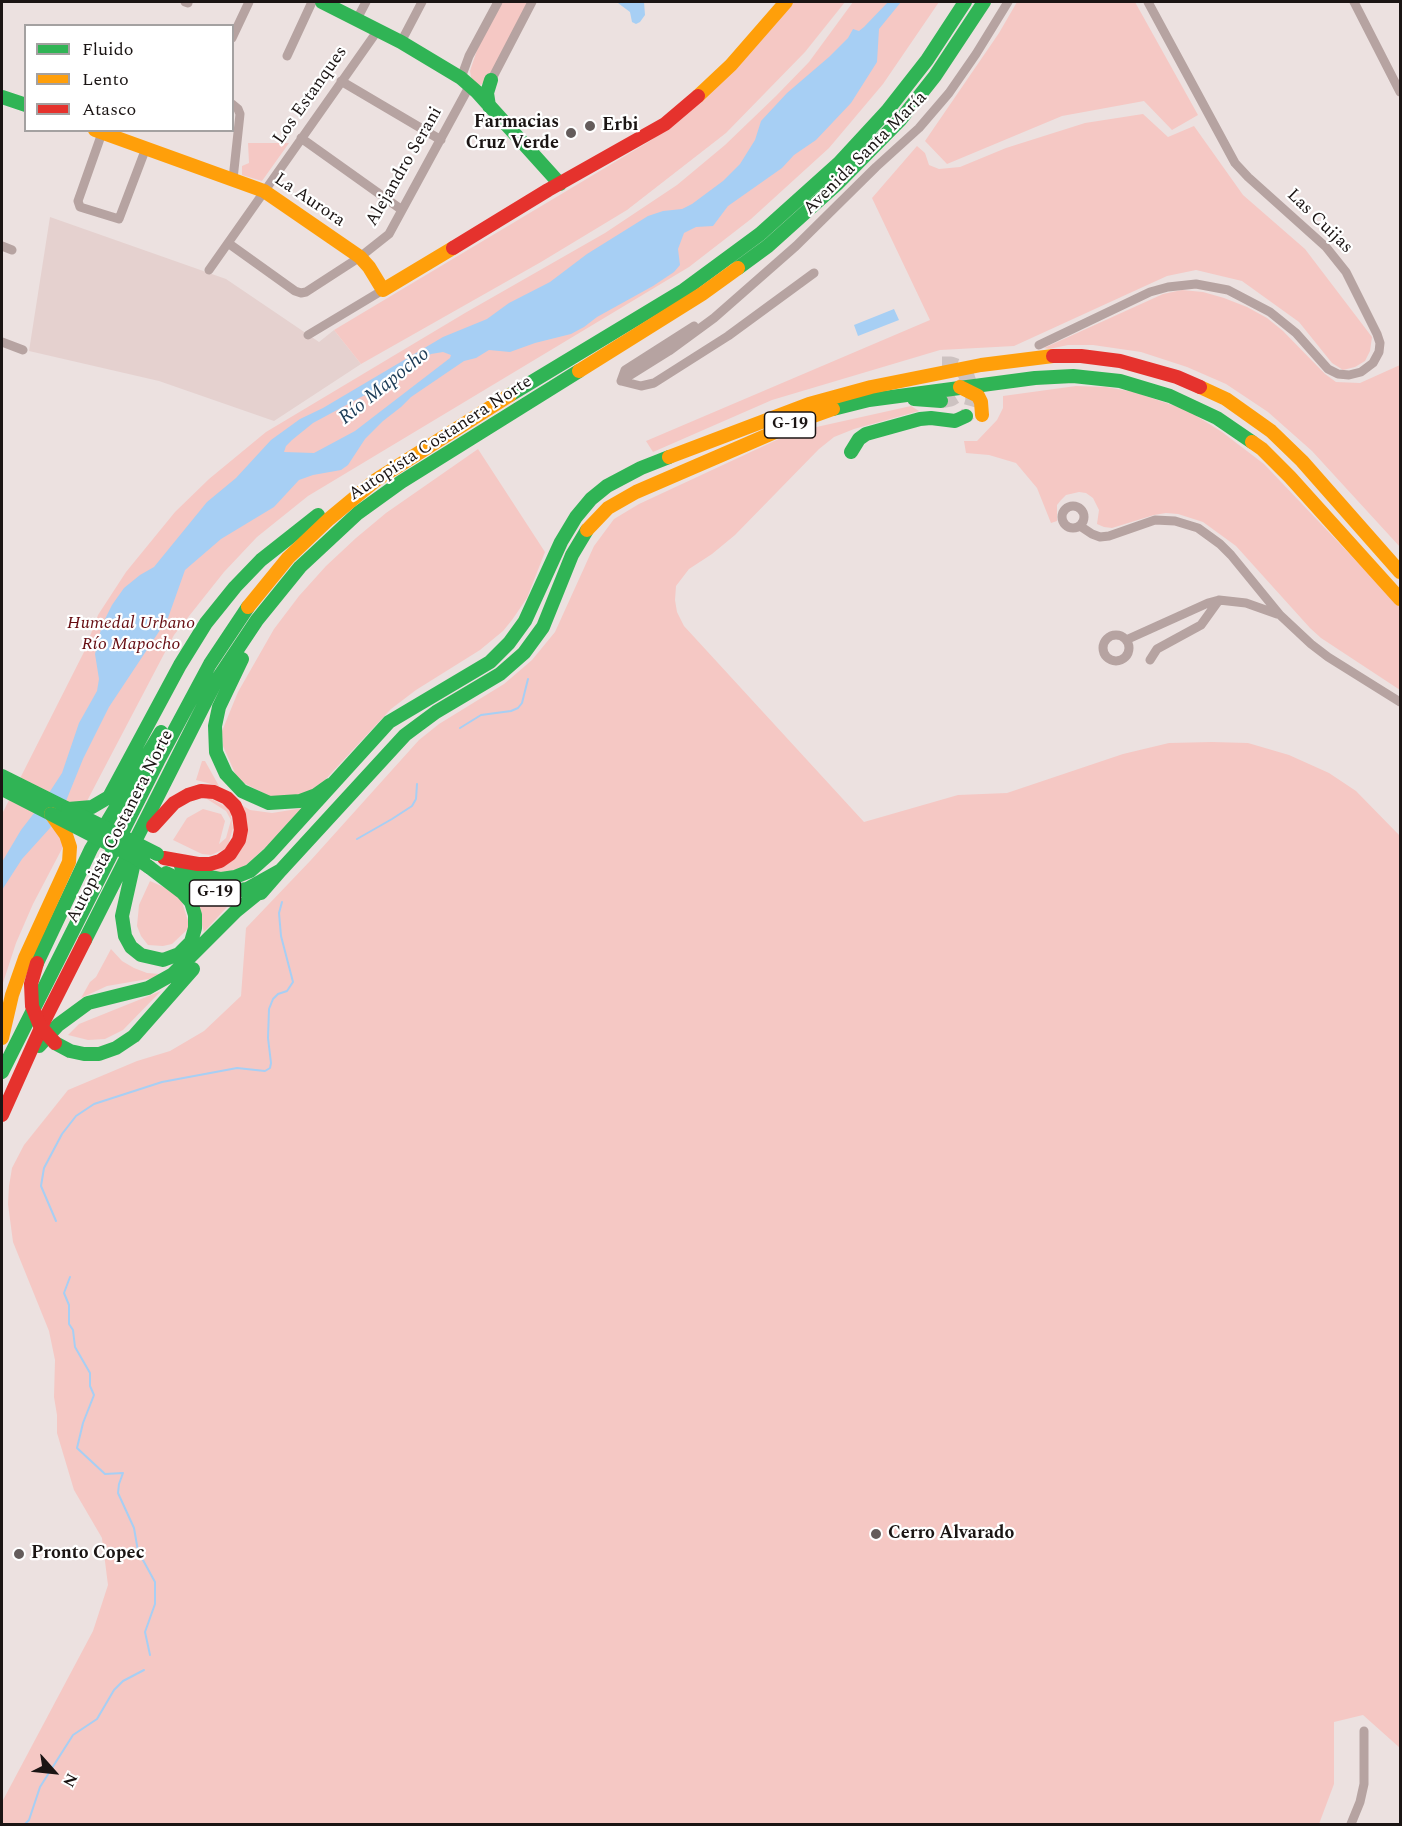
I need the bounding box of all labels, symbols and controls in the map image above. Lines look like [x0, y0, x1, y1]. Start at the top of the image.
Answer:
legend [24, 24, 234, 132]
text: Fluido [82, 36, 134, 63]
street label: Los Estanques [269, 43, 353, 149]
text: Lento [82, 66, 129, 93]
street label: Avenida Santa María [800, 88, 932, 220]
text: Atasco [82, 96, 136, 123]
street label: Alejandro Serani [362, 103, 448, 231]
place label: Farmacias Cruz Verde [466, 112, 559, 154]
place label: Erbi [602, 115, 638, 137]
marker: Erbi [583, 119, 597, 133]
marker: Farmacias Cruz Verde [564, 126, 578, 140]
street label: La Aurora [269, 169, 349, 233]
street label: Las Cuijas [1281, 185, 1357, 259]
water label: Río Mapocho [335, 343, 435, 431]
street label: Autopista Costanera Norte [345, 372, 537, 506]
road number: G-19 [764, 412, 816, 438]
park label: Humedal Urbano Río Mapocho [67, 613, 195, 656]
street label: Autopista Costanera Norte [63, 727, 179, 927]
road number: G-19 [190, 880, 240, 906]
place label: Cerro Alvarado [888, 1523, 1014, 1545]
marker: Cerro Alvarado [869, 1527, 883, 1541]
place label: Pronto Copec [31, 1543, 144, 1565]
marker: Pronto Copec [12, 1547, 26, 1561]
north arrow [24, 1742, 84, 1802]
text: N [56, 1769, 84, 1791]

